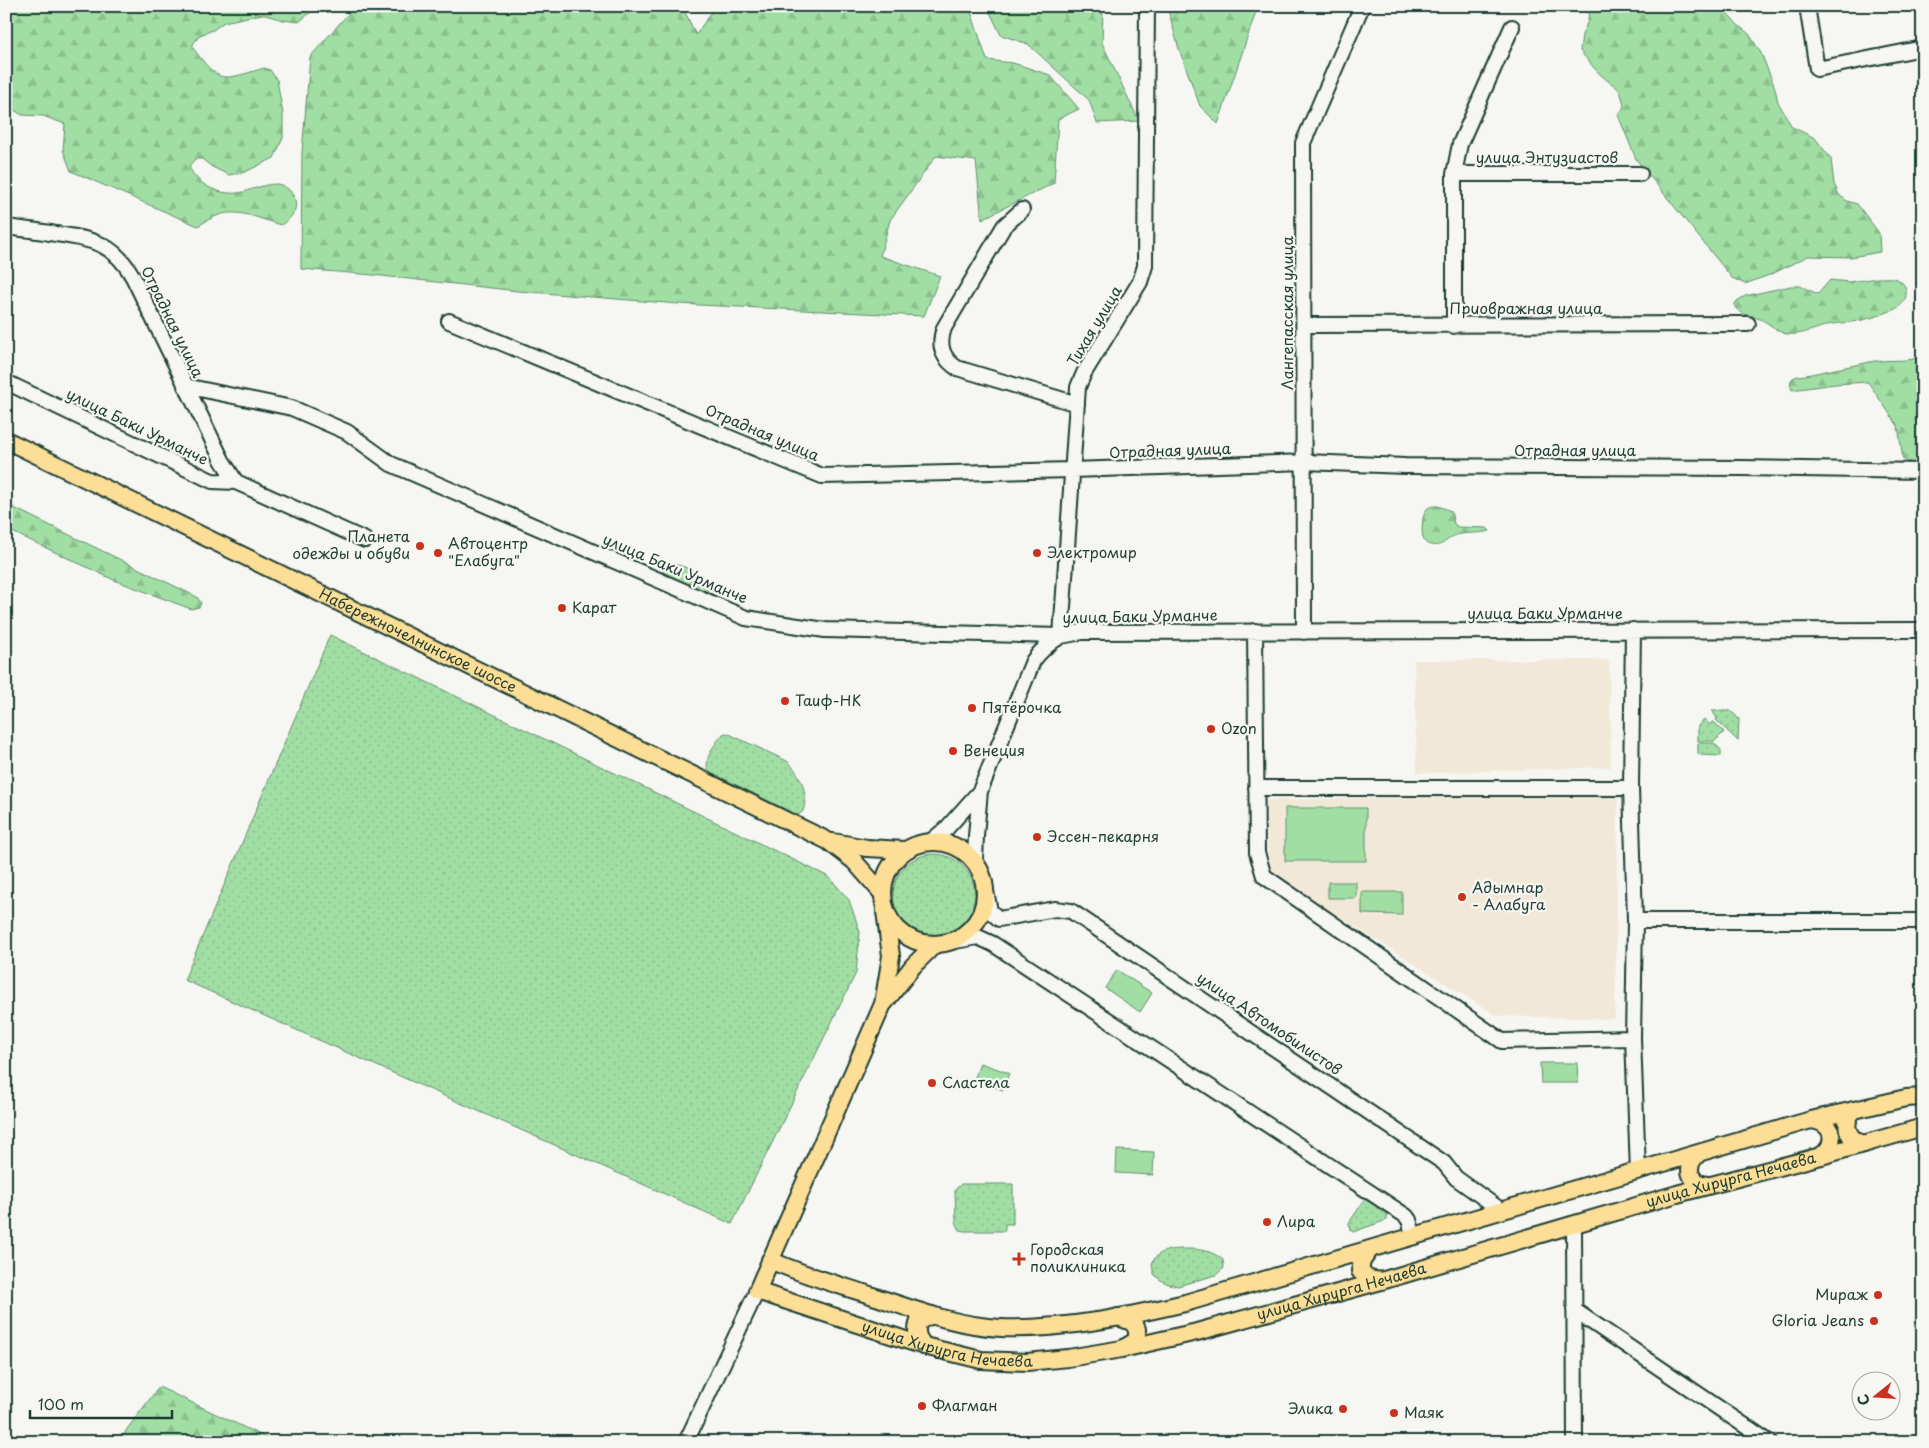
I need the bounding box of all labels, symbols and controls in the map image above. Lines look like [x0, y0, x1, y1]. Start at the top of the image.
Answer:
street label: улица Энтузиастов [1476, 145, 1618, 168]
street label: Лангепасская улица [1275, 236, 1298, 390]
street label: Отрадная улица [136, 261, 211, 382]
street label: Тихая улица [1061, 280, 1127, 370]
street label: Приовражная улица [1450, 296, 1603, 319]
street label: улица Баки Урманче [63, 381, 213, 470]
street label: Отрадная улица [702, 397, 824, 466]
street label: Отрадная улица [1109, 436, 1232, 463]
street label: Отрадная улица [1514, 438, 1637, 461]
place label: Планета одежды и обуви [292, 524, 411, 564]
street label: улица Баки Урманче [600, 527, 752, 609]
place label: Автоцентр "Елабуга" [448, 531, 528, 571]
marker: Планета одежды и обуви [414, 540, 426, 552]
place label: Электромир [1047, 540, 1137, 563]
marker: Автоцентр "Елабуга" [432, 547, 444, 559]
marker: Электромир [1031, 547, 1043, 559]
street label: Набережночелнинское шоссе [315, 581, 521, 698]
place label: Карат [572, 595, 617, 618]
street label: улица Баки Урманче [1467, 601, 1623, 624]
marker: Карат [556, 602, 568, 614]
street label: улица Баки Урманче [1062, 603, 1218, 628]
place label: Таиф-НК [795, 688, 861, 711]
marker: Таиф-НК [779, 695, 791, 707]
place label: Пятёрочка [982, 695, 1062, 718]
marker: Пятёрочка [966, 702, 978, 714]
place label: Ozon [1221, 716, 1257, 739]
marker: Ozon [1205, 723, 1217, 735]
place label: Венеция [963, 738, 1025, 761]
marker: Венеция [947, 745, 959, 757]
place label: Эссен-пекарня [1047, 824, 1159, 847]
marker: Эссен-пекарня [1031, 831, 1043, 843]
place label: Адымнар - Алабуга [1472, 875, 1546, 915]
marker: Адымнар - Алабуга [1456, 891, 1468, 903]
street label: улица Автомобилистов [1193, 965, 1347, 1080]
place label: Сластела [942, 1070, 1010, 1093]
marker: Сластела [926, 1077, 938, 1089]
street label: улица Хирурга Нечаева [1643, 1145, 1819, 1213]
place label: Лира [1277, 1209, 1316, 1232]
marker: Лира [1261, 1216, 1273, 1228]
place label: Городская поликлиника [1030, 1237, 1126, 1277]
marker: Городская поликлиника [1012, 1252, 1026, 1266]
street label: улица Хирурга Нечаева [1254, 1255, 1429, 1325]
place label: Мираж [1815, 1282, 1868, 1305]
marker: Мираж [1872, 1289, 1884, 1301]
place label: Gloria Jeans [1772, 1308, 1864, 1331]
street label: улица Хирурга Нечаева [859, 1313, 1034, 1372]
marker: Gloria Jeans [1868, 1315, 1880, 1327]
north arrow [1852, 1370, 1902, 1420]
scale bar [30, 1388, 172, 1420]
text: 100 m [38, 1392, 84, 1415]
text: С [1852, 1392, 1875, 1408]
place label: Флагман [932, 1393, 998, 1416]
place label: Элика [1288, 1396, 1334, 1419]
marker: Флагман [916, 1400, 928, 1412]
place label: Маяк [1404, 1400, 1444, 1423]
marker: Элика [1337, 1403, 1349, 1415]
marker: Маяк [1388, 1407, 1400, 1419]

